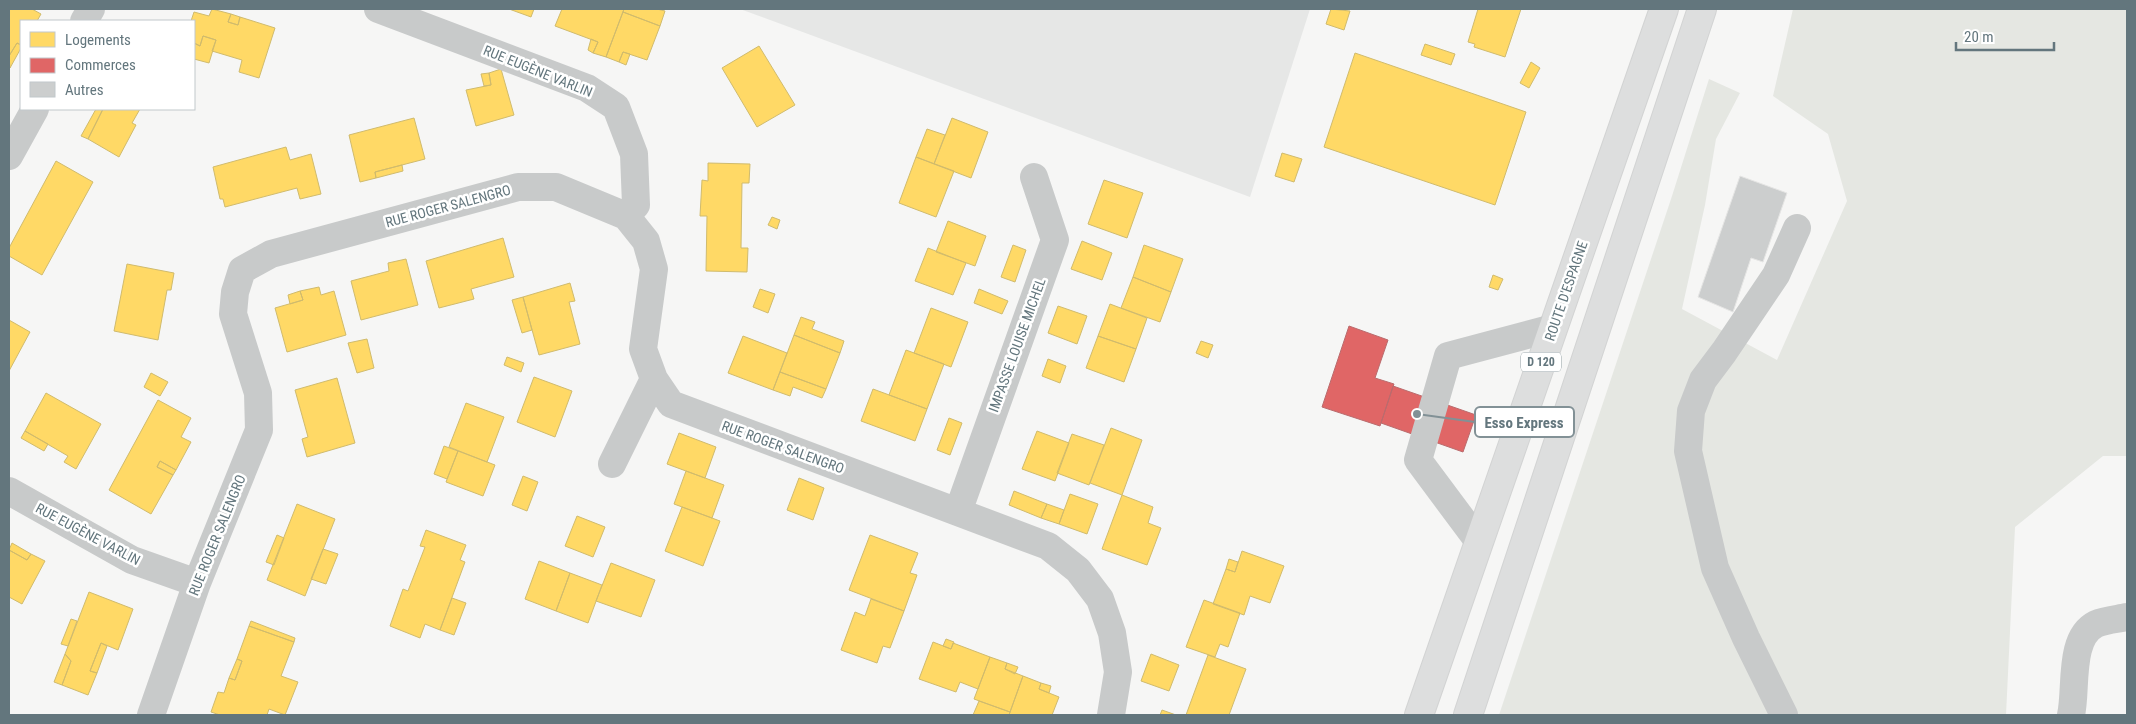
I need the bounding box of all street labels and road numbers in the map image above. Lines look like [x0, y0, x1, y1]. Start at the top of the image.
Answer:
street label: RUE EUGÈNE VARLIN [481, 41, 595, 100]
street label: RUE ROGER SALENGRO [384, 182, 512, 230]
street label: ROUTE D'ESPAGNE [1541, 239, 1591, 343]
street label: IMPASSE LOUISE MICHEL [985, 276, 1049, 414]
road number: D 120 [1521, 352, 1561, 372]
street label: RUE ROGER SALENGRO [720, 417, 846, 477]
street label: RUE ROGER SALENGRO [185, 472, 249, 598]
street label: RUE EUGÈNE VARLIN [33, 499, 143, 568]

